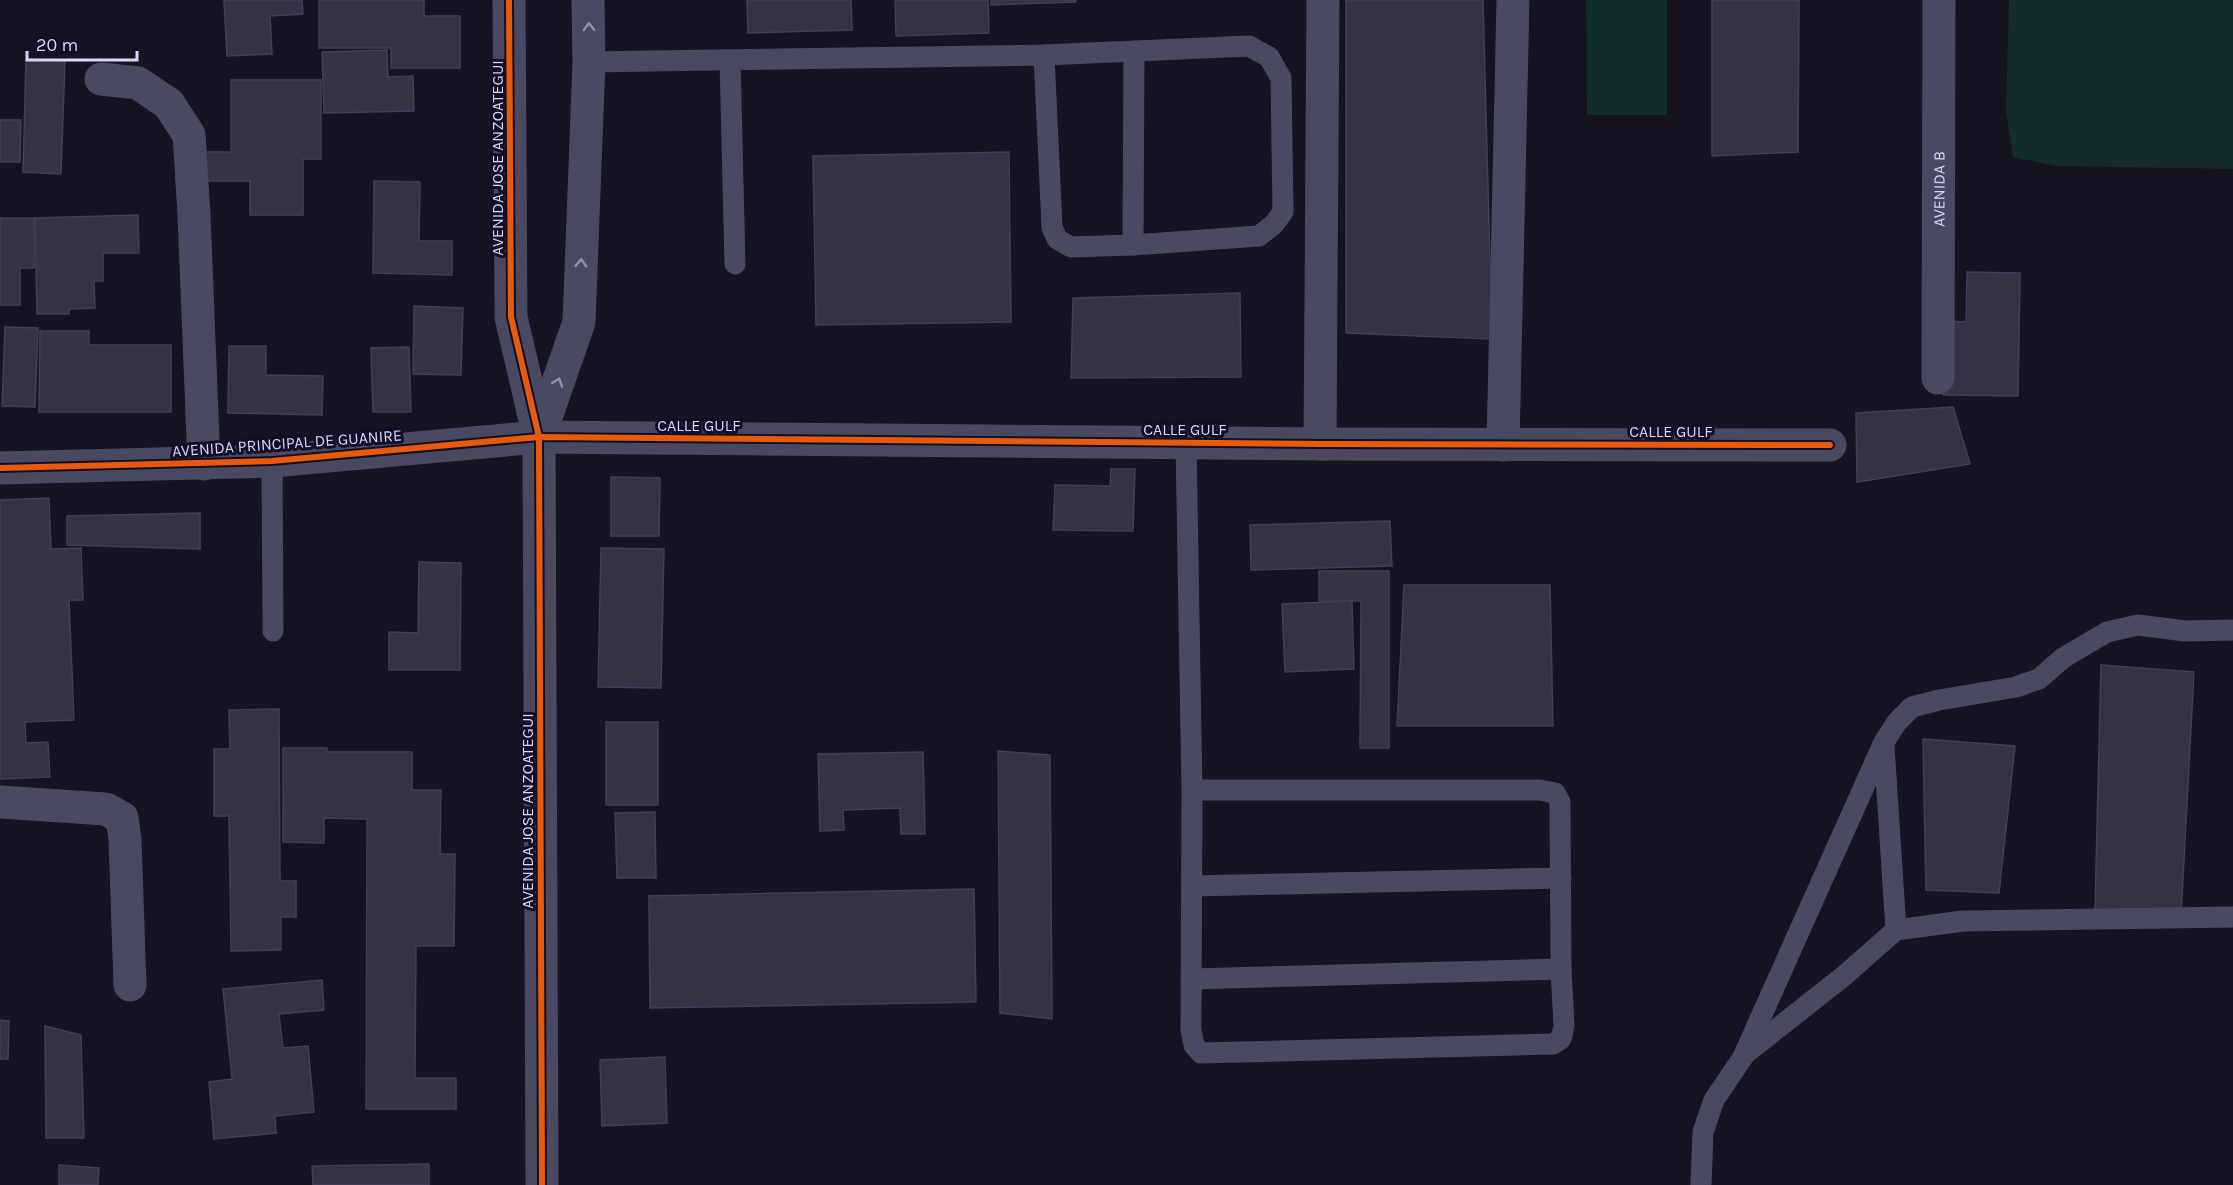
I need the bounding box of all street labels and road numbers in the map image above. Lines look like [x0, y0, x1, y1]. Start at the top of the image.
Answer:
street label: AVENIDA JOSE ANZOATEGUI [488, 60, 507, 256]
street label: AVENIDA B [1929, 151, 1948, 227]
street label: CALLE GULF [657, 416, 741, 435]
street label: CALLE GULF [1143, 420, 1227, 439]
street label: CALLE GULF [1629, 422, 1713, 441]
street label: AVENIDA PRINCIPAL DE GUANIRE [171, 425, 403, 461]
street label: AVENIDA JOSE ANZOATEGUI [518, 713, 537, 909]

